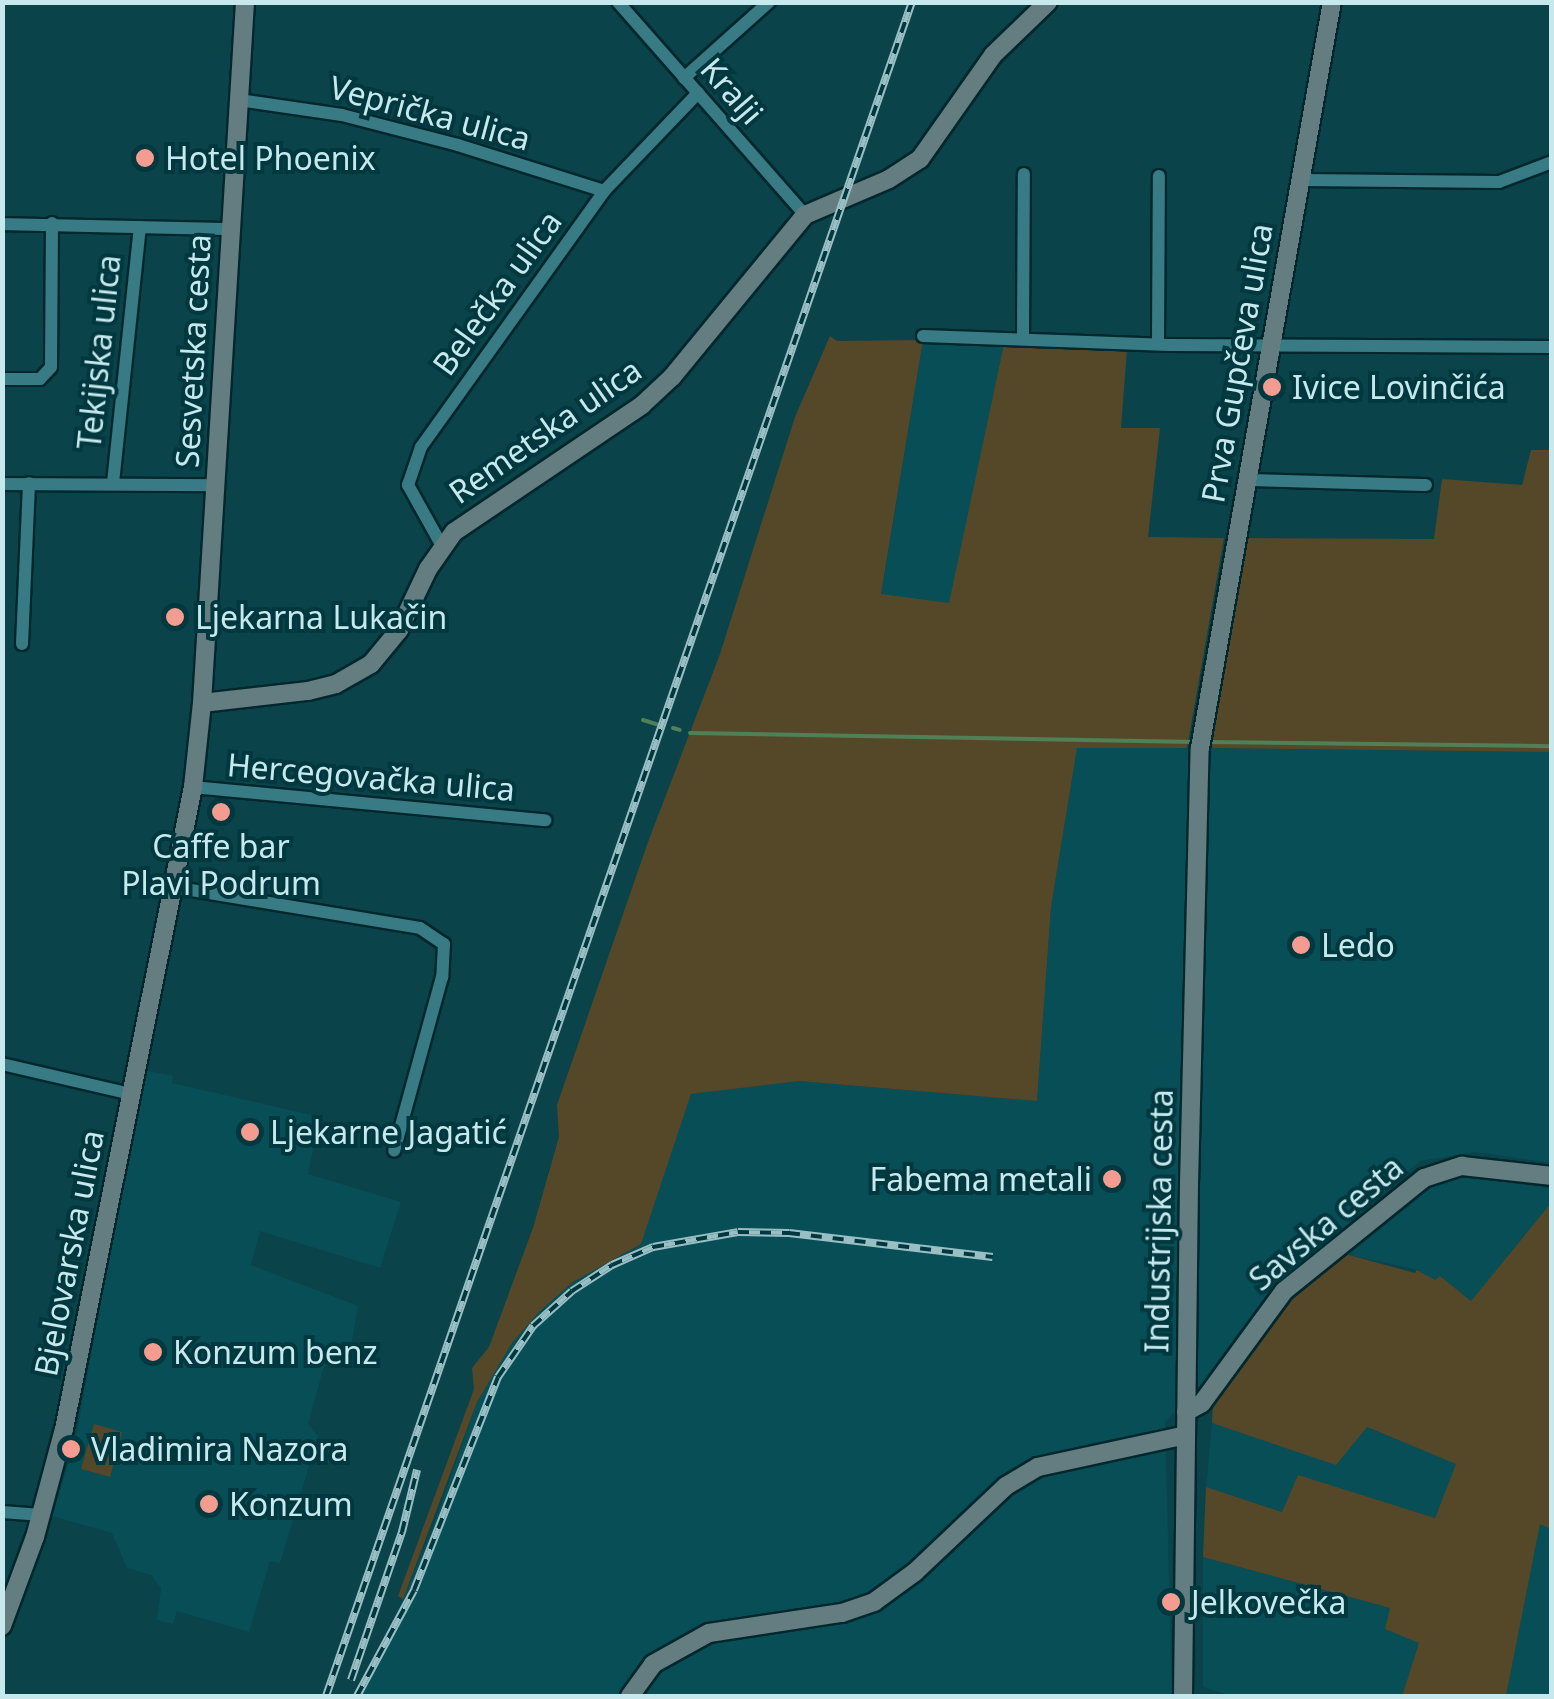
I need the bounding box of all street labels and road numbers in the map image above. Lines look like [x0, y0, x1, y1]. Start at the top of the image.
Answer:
street label: Kralji [693, 50, 771, 132]
street label: Veprička ulica [326, 68, 534, 158]
street label: Belečka ulica [425, 203, 569, 383]
street label: Prva Gupčeva ulica [1194, 220, 1280, 506]
street label: Sesvetska cesta [168, 233, 218, 469]
street label: Tekijska ulica [70, 253, 128, 451]
street label: Remetska ulica [442, 351, 648, 511]
street label: Hercegovačka ulica [226, 745, 516, 809]
street label: Industrijska cesta [1138, 1089, 1180, 1353]
street label: Bjelovarska ulica [26, 1127, 112, 1379]
street label: Savska cesta [1241, 1148, 1411, 1298]

